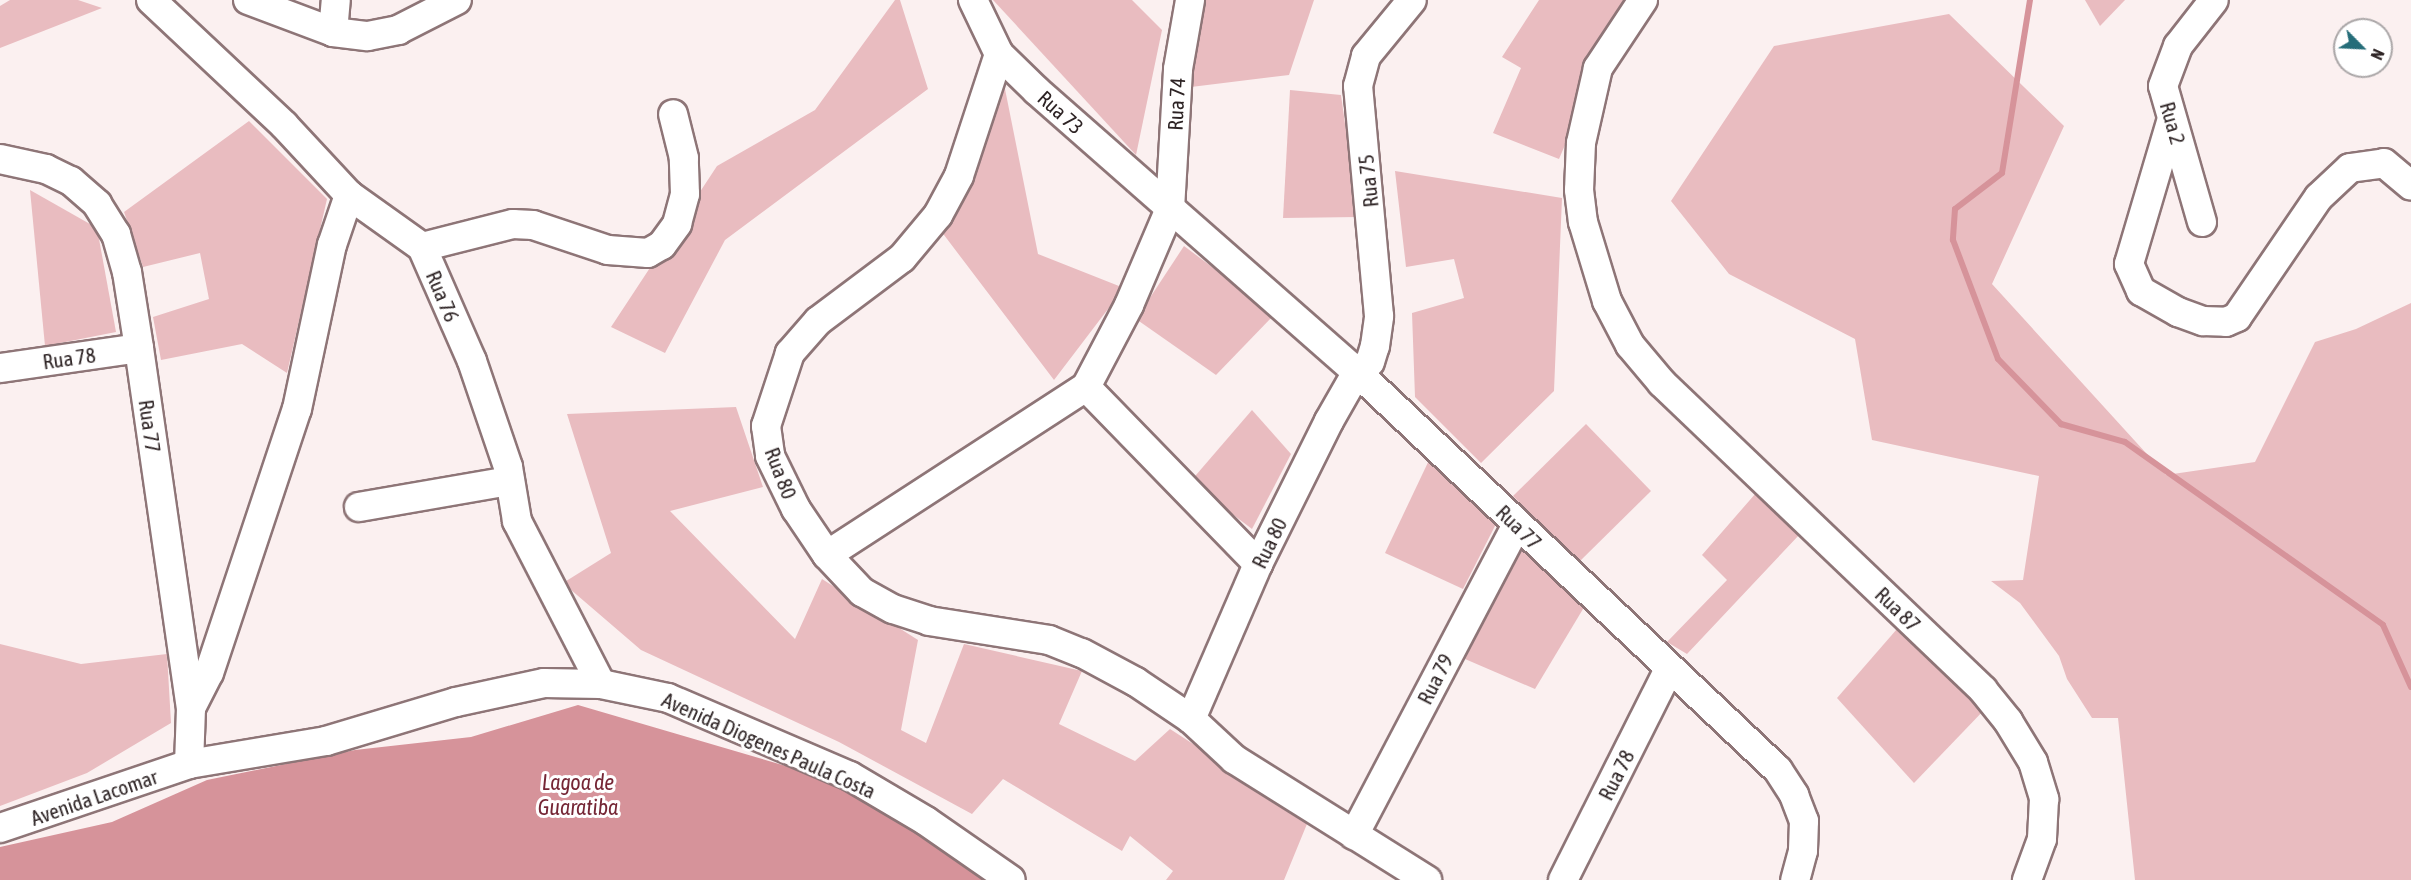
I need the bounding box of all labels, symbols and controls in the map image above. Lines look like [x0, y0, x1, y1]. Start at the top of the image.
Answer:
north arrow [2333, 18, 2393, 78]
text: N [2367, 47, 2388, 62]
street label: Rua 74 [1162, 77, 1190, 131]
street label: Rua 73 [1033, 85, 1089, 139]
street label: Rua 2 [2155, 99, 2191, 147]
street label: Rua 75 [1353, 153, 1383, 209]
street label: Rua 76 [421, 267, 465, 325]
street label: Rua 78 [41, 342, 97, 374]
street label: Rua 77 [134, 398, 166, 454]
street label: Rua 80 [760, 444, 802, 502]
street label: Rua 77 [1491, 500, 1547, 554]
street label: Rua 80 [1246, 514, 1292, 572]
street label: Rua 87 [1870, 582, 1926, 636]
street label: Rua 79 [1412, 650, 1458, 708]
street label: Avenida Diogenes Paula Costa [658, 687, 880, 803]
street label: Rua 78 [1593, 746, 1639, 804]
street label: Avenida Lacomar [27, 764, 161, 830]
water label: Lagoa de Guaratiba [538, 769, 618, 820]

